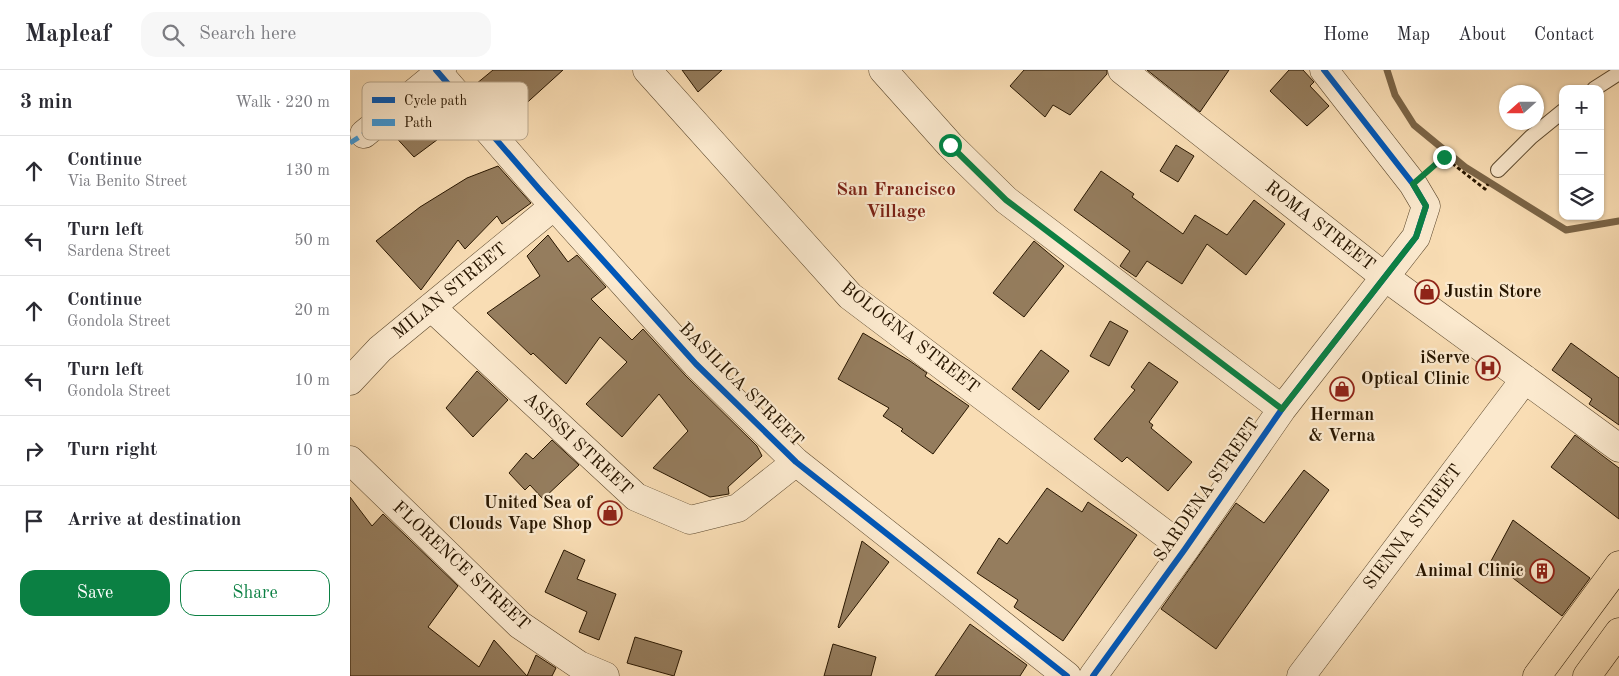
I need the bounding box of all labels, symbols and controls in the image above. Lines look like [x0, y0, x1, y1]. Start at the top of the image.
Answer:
search box [141, 12, 491, 57]
icon: search [159, 21, 187, 49]
text: Mapleaf [25, 23, 111, 47]
text: Search here [199, 25, 296, 44]
text: Home [1323, 26, 1369, 44]
text: Map [1397, 26, 1430, 44]
text: About [1458, 26, 1506, 44]
text: Contact [1534, 26, 1594, 44]
legend [362, 82, 528, 140]
north arrow [1499, 85, 1544, 130]
map controls [1559, 85, 1604, 220]
button: + [1559, 85, 1604, 130]
text: 3 min [20, 92, 73, 113]
text: Cycle path [404, 94, 467, 108]
text: Walk · 220 m [235, 95, 330, 111]
text: Path [404, 116, 433, 130]
button: − [1559, 130, 1604, 175]
route start [939, 134, 962, 157]
route end [1433, 146, 1456, 169]
text: Continue [67, 151, 142, 170]
icon: ahead [20, 157, 48, 185]
text: 130 m [285, 163, 330, 179]
text: Via Benito Street [67, 174, 187, 190]
button: layers [1559, 175, 1604, 220]
street label: ROMA STREET [1262, 178, 1378, 274]
district label: San Francisco Village [836, 181, 956, 222]
text: Turn left [67, 221, 144, 240]
icon: left [20, 227, 48, 255]
text: 50 m [294, 233, 330, 249]
street label: MILAN STREET [389, 239, 511, 343]
text: Sardena Street [67, 244, 171, 260]
street label: BOLOGNA STREET [838, 279, 982, 397]
shop icon: Justin Store [1414, 279, 1440, 305]
place label: Justin Store [1444, 283, 1541, 301]
text: Continue [67, 291, 142, 310]
icon: ahead [20, 297, 48, 325]
text: 20 m [294, 303, 330, 319]
text: Gondola Street [67, 314, 171, 330]
street label: BASILICA STREET [675, 319, 807, 451]
place label: iServe Optical Clinic [1361, 349, 1470, 388]
hospital icon: iServe Optical Clinic [1475, 355, 1501, 381]
text: Turn left [67, 361, 144, 380]
icon: left [20, 367, 48, 395]
text: 10 m [294, 373, 330, 389]
shop icon: Herman & Verna [1329, 376, 1355, 402]
text: Gondola Street [67, 384, 171, 400]
street label: ASISSI STREET [520, 389, 636, 499]
place label: Herman & Verna [1309, 406, 1375, 445]
street label: SARDENA STREET [1151, 415, 1263, 565]
icon: right [20, 437, 48, 465]
text: Turn right [67, 441, 157, 460]
text: 10 m [294, 443, 330, 459]
street label: SIENNA STREET [1360, 461, 1466, 593]
place label: United Sea of Clouds Vape Shop [448, 494, 594, 533]
street label: FLORENCE STREET [389, 498, 533, 634]
shop icon: United Sea of Clouds Vape Shop [597, 500, 623, 526]
icon: arrive [20, 507, 48, 535]
text: Arrive at destination [67, 511, 241, 530]
building icon: Animal Clinic [1529, 558, 1555, 584]
place label: Animal Clinic [1414, 562, 1524, 580]
button: Save [20, 570, 170, 616]
button: Share [180, 570, 330, 616]

